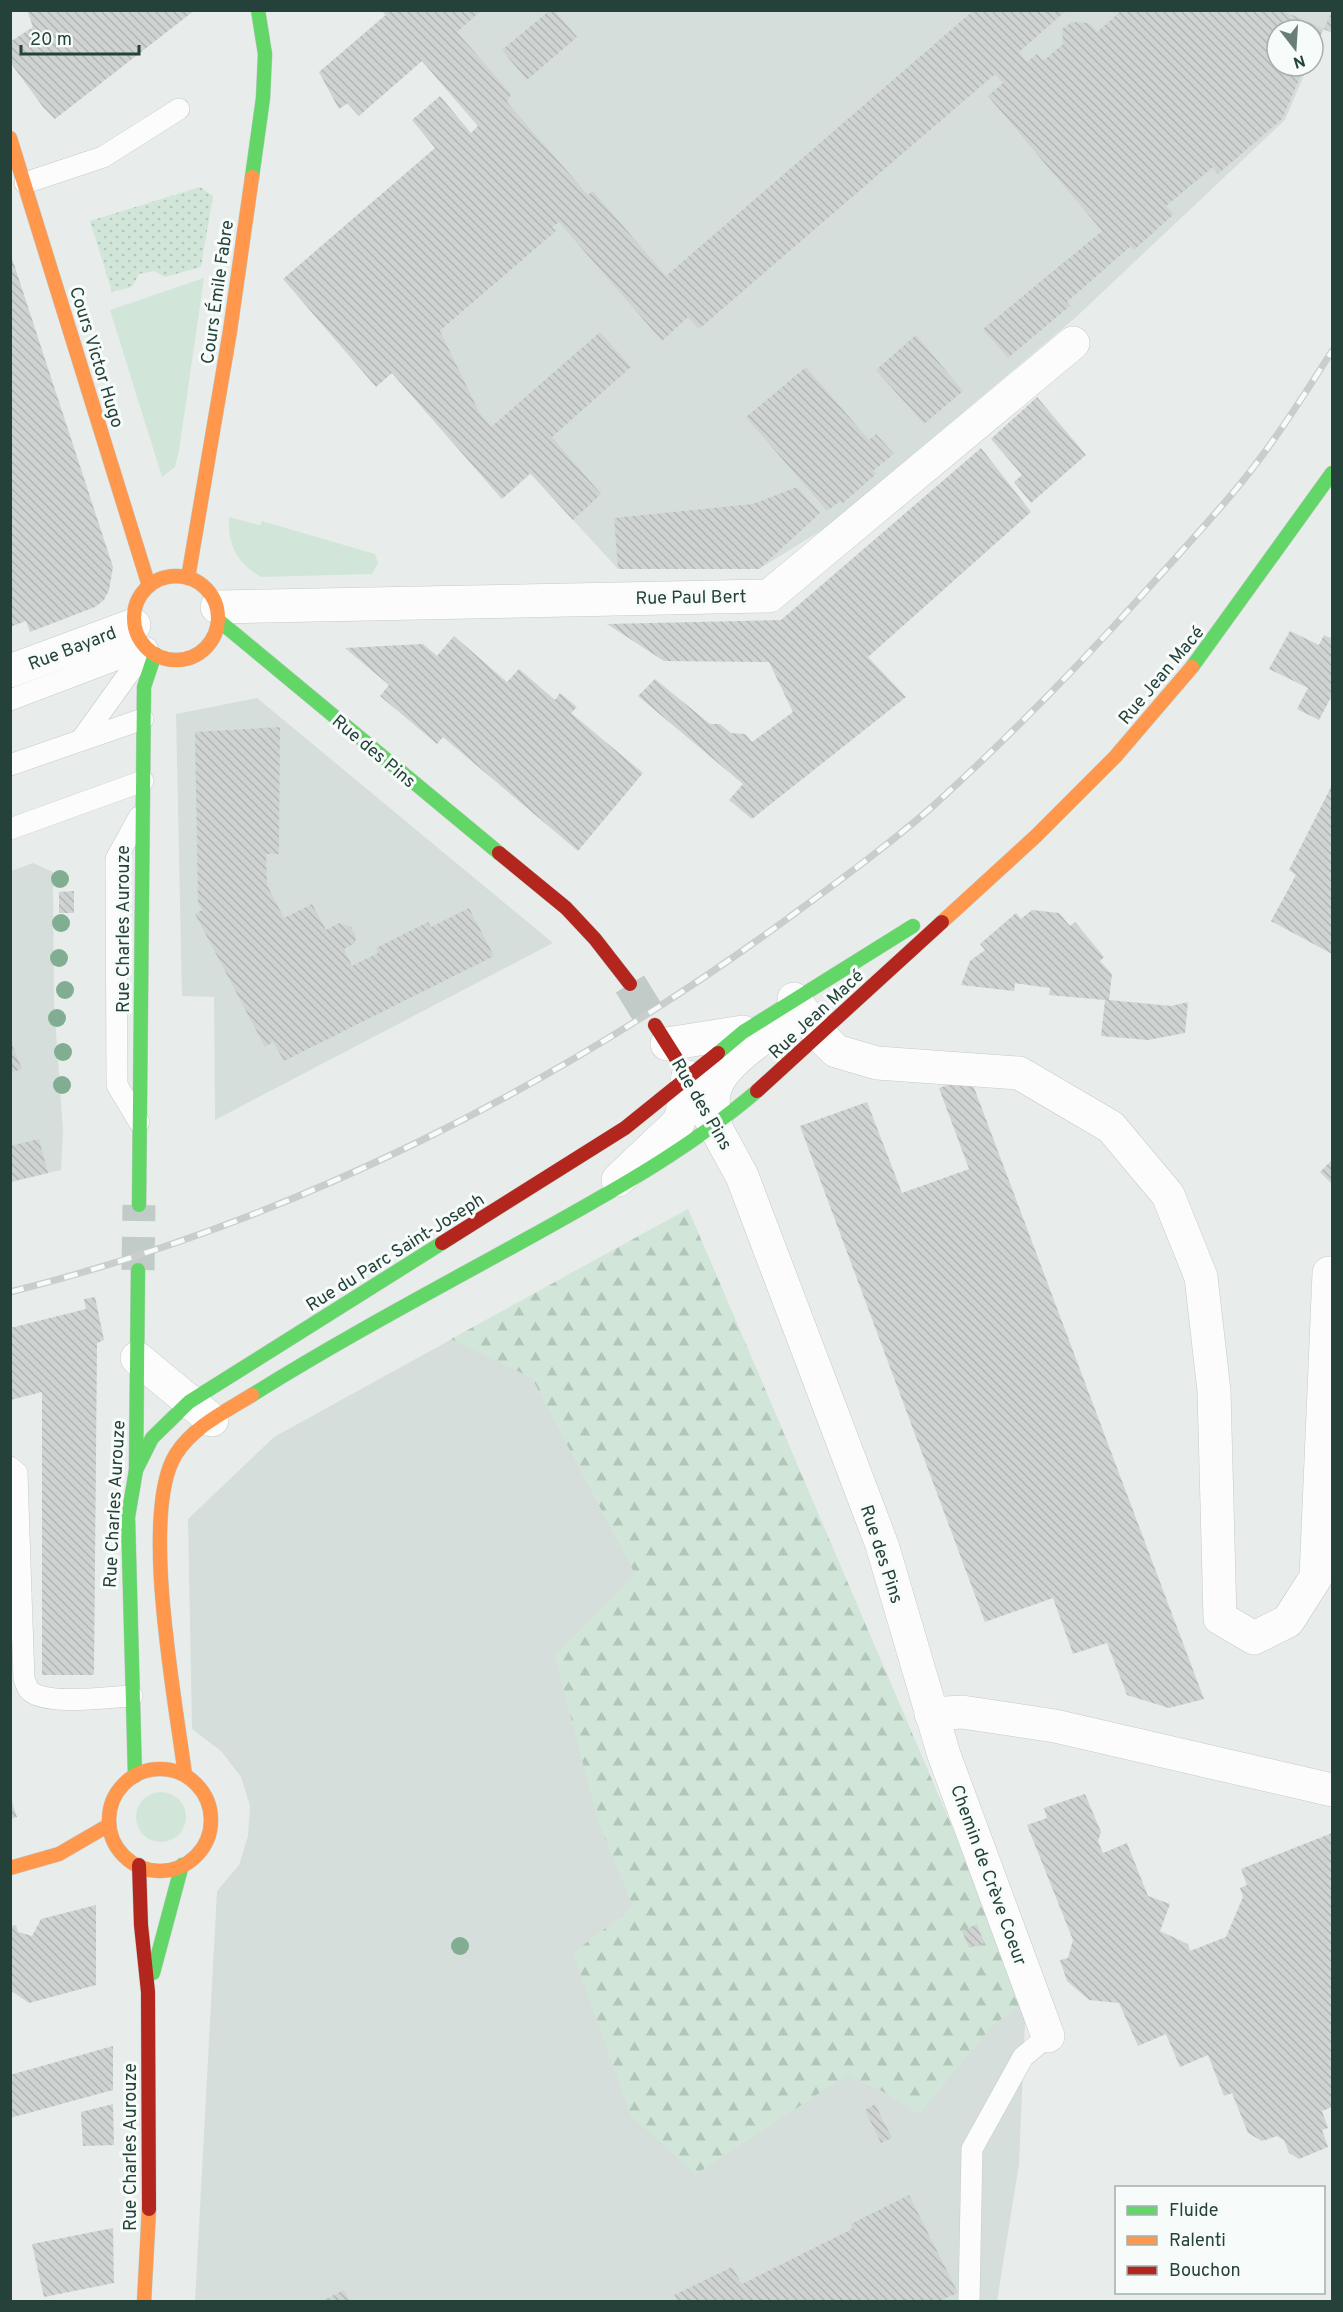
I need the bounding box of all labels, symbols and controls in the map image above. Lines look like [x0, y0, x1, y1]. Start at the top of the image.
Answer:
scale bar [21, 18, 140, 56]
north arrow [1265, 18, 1325, 78]
text: 20 m [30, 29, 72, 52]
text: N [1290, 49, 1307, 72]
street label: Cours Émile Fabre [195, 218, 240, 366]
street label: Cours Victor Hugo [63, 284, 128, 431]
street label: Rue Paul Bert [635, 586, 747, 611]
street label: Rue Bayard [25, 622, 120, 677]
street label: Rue Jean Macé [1114, 622, 1210, 730]
street label: Rue des Pins [326, 710, 420, 794]
street label: Rue Charles Aurouze [113, 845, 136, 1013]
street label: Rue Jean Macé [765, 965, 869, 1065]
street label: Rue des Pins [665, 1055, 736, 1155]
street label: Rue du Parc Saint-Joseph [302, 1189, 489, 1318]
street label: Rue Charles Aurouze [100, 1420, 131, 1589]
street label: Rue des Pins [854, 1502, 907, 1607]
street label: Chemin de Crève Coeur [944, 1782, 1031, 1969]
street label: Rue Charles Aurouze [120, 2063, 143, 2231]
legend [1115, 2186, 1325, 2294]
text: Fluide [1169, 2200, 1218, 2223]
text: Ralenti [1169, 2230, 1226, 2253]
text: Bouchon [1169, 2260, 1241, 2283]

